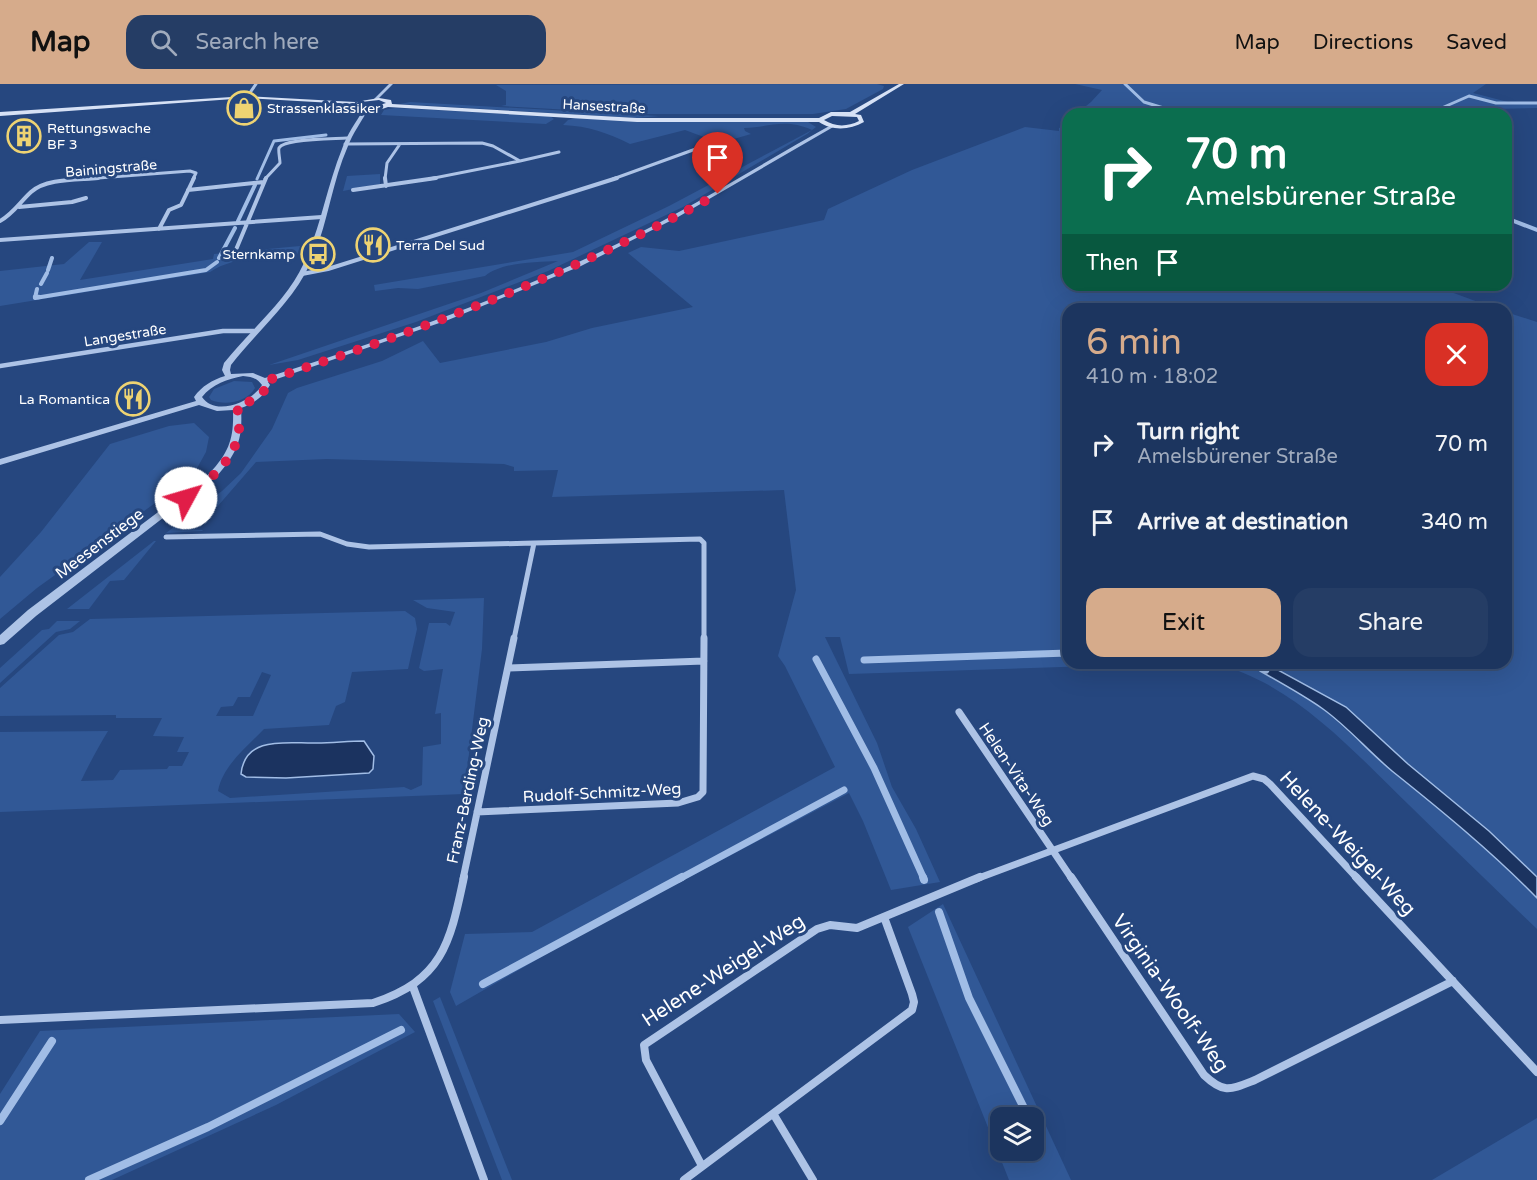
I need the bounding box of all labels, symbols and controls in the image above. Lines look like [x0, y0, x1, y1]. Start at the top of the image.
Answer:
search box [126, 15, 546, 69]
text: Map [30, 25, 90, 59]
icon: search [147, 26, 180, 59]
text: Search here [195, 29, 319, 55]
text: Map [1234, 30, 1280, 55]
text: Directions [1313, 30, 1413, 55]
text: Saved [1446, 30, 1507, 55]
shop icon: Strassenklassiker [226, 90, 262, 126]
street label: Hansestraße [562, 96, 646, 117]
place label: Strassenklassiker [267, 100, 381, 117]
building icon: Rettungswache BF 3 [6, 118, 42, 154]
place label: Rettungswache BF 3 [47, 120, 151, 153]
text: 70 m [1185, 129, 1287, 180]
pin [692, 132, 743, 194]
icon: right [1086, 132, 1164, 210]
icon: arrive [701, 141, 734, 174]
street label: Bainingstraße [64, 156, 158, 181]
text: Amelsbürener Straße [1185, 180, 1456, 213]
restaurant icon: Terra Del Sud [355, 227, 391, 263]
bus stop icon: Sternkamp [300, 236, 336, 272]
place label: Terra Del Sud [396, 237, 485, 254]
place label: Sternkamp [223, 246, 295, 263]
icon: arrive [1151, 246, 1184, 279]
text: Then [1086, 250, 1139, 276]
street label: Langestraße [83, 321, 167, 350]
text: 6 min [1086, 321, 1182, 364]
button: close [1425, 323, 1488, 386]
text: 410 m · 18:02 [1086, 365, 1218, 389]
restaurant icon: La Romantica [115, 381, 151, 417]
place label: La Romantica [19, 391, 110, 408]
text: Turn right [1137, 419, 1239, 445]
icon: right [1086, 428, 1119, 461]
text: 70 m [1434, 431, 1488, 457]
text: Amelsbürener Straße [1137, 445, 1338, 469]
position arrow [154, 466, 218, 530]
street label: Meesenstiege [51, 504, 148, 584]
icon: arrive [1086, 506, 1119, 539]
text: Arrive at destination [1137, 509, 1348, 535]
text: 340 m [1421, 509, 1488, 535]
button: Exit [1086, 588, 1281, 657]
button: Share [1293, 588, 1488, 657]
street label: Franz-Berding-Weg [443, 715, 493, 865]
street label: Helen-Vita-Weg [974, 719, 1058, 830]
street label: Helene-Weigel-Weg [1274, 766, 1420, 921]
street label: Rudolf-Schmitz-Weg [522, 779, 682, 807]
street label: Helene-Weigel-Weg [638, 909, 809, 1032]
street label: Virginia-Woolf-Weg [1107, 910, 1234, 1077]
map controls [990, 1107, 1044, 1161]
button: layers [990, 1107, 1044, 1161]

